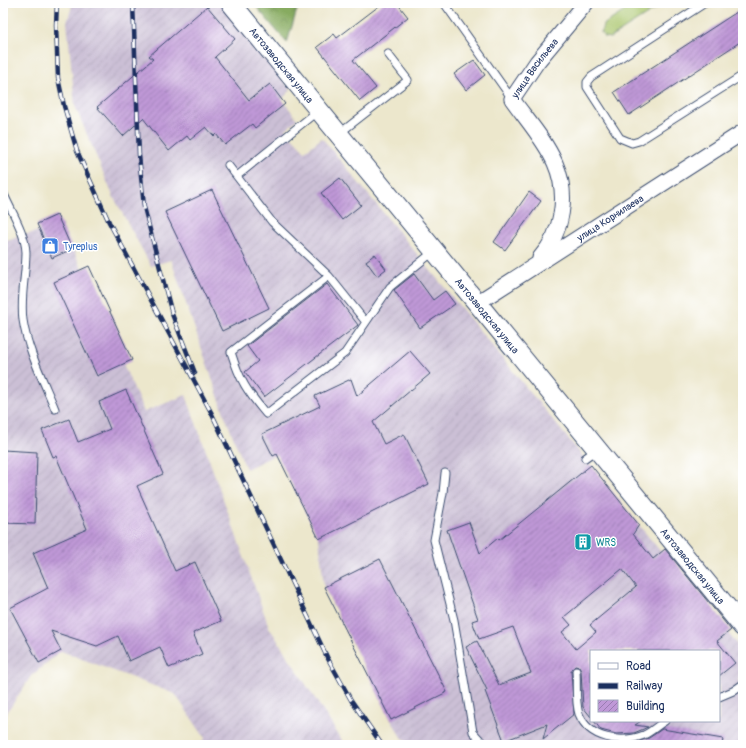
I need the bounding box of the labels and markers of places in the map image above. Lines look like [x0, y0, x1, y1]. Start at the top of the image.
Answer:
shop icon: Tyreplus [40, 236, 60, 256]
place label: Tyreplus [63, 241, 98, 253]
building icon: WRS [573, 532, 593, 552]
place label: WRS [596, 537, 616, 549]

